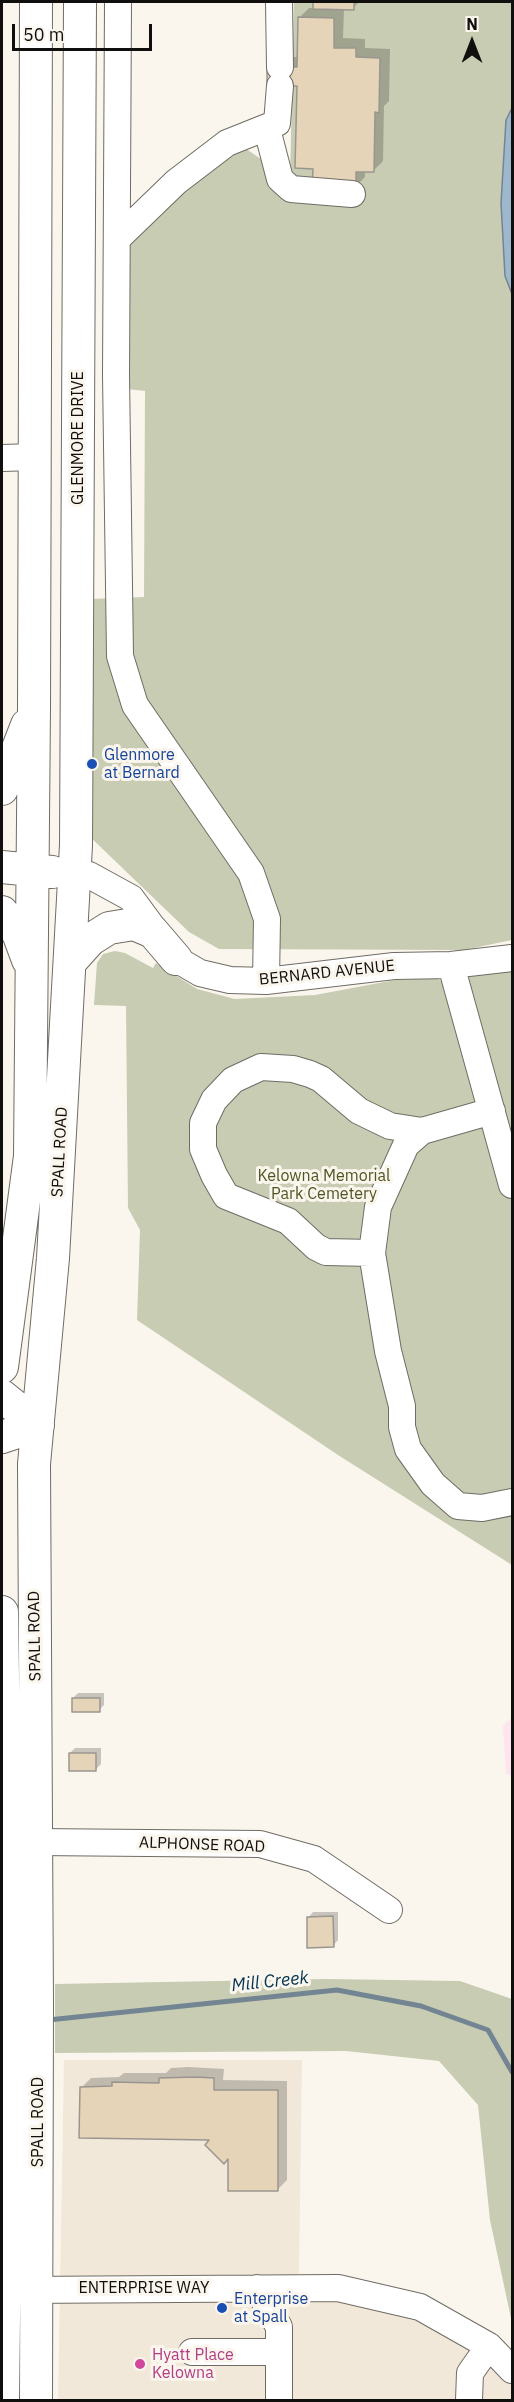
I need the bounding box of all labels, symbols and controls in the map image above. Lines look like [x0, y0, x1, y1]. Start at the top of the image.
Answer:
scale bar [15, 12, 154, 50]
north arrow [442, 12, 502, 72]
text: N [466, 14, 478, 34]
text: 50 m [23, 23, 65, 46]
street label: GLENMORE DRIVE [68, 371, 88, 505]
place label: Glenmore at Bernard [104, 745, 180, 783]
marker: Glenmore at Bernard [85, 757, 99, 771]
street label: BERNARD AVENUE [258, 956, 396, 990]
street label: SPALL ROAD [48, 1106, 72, 1198]
park label: Kelowna Memorial Park Cemetery [258, 1166, 390, 1204]
street label: SPALL ROAD [25, 1591, 45, 1681]
street label: ALPHONSE ROAD [138, 1833, 266, 1857]
water label: Mill Creek [230, 1967, 310, 1997]
street label: SPALL ROAD [28, 2077, 48, 2167]
street label: ENTERPRISE WAY [78, 2278, 210, 2298]
place label: Enterprise at Spall [234, 2289, 308, 2327]
marker: Enterprise at Spall [215, 2301, 229, 2315]
place label: Hyatt Place Kelowna [152, 2345, 234, 2383]
marker: Hyatt Place Kelowna [133, 2357, 147, 2371]

